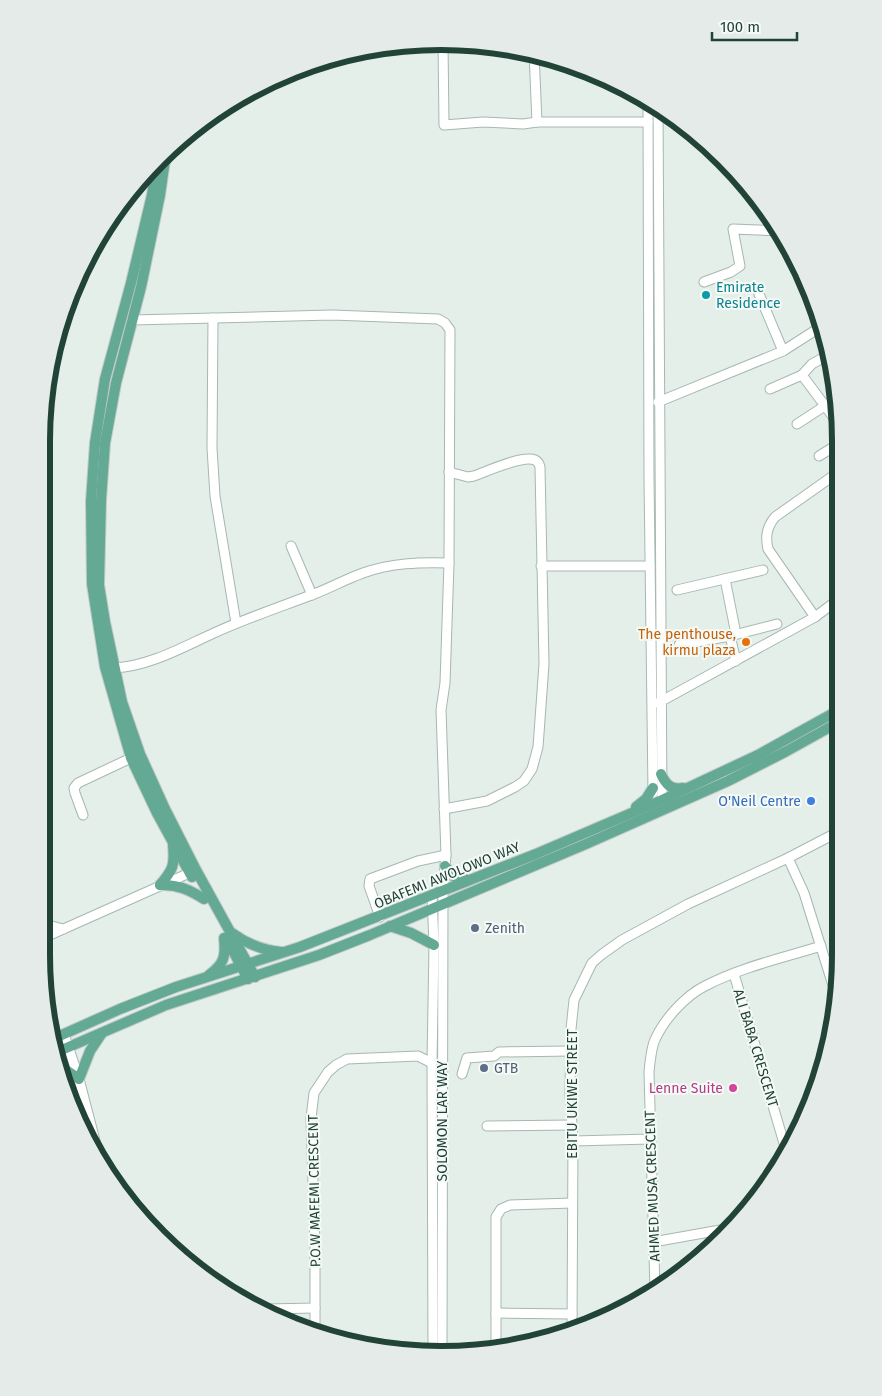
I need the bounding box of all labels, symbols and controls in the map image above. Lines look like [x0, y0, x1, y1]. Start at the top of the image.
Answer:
scale bar [712, 10, 797, 42]
text: 100 m [720, 18, 760, 36]
place label: Emirate Residence [716, 279, 781, 312]
marker: Emirate Residence [700, 289, 712, 301]
place label: The penthouse, kirmu plaza [638, 626, 736, 659]
marker: The penthouse, kirmu plaza [740, 636, 752, 648]
place label: O'Neil Centre [718, 793, 801, 810]
marker: O'Neil Centre [805, 795, 817, 807]
street label: OBAFEMI AWOLOWO WAY [372, 838, 523, 913]
place label: Zenith [485, 920, 525, 937]
marker: Zenith [469, 922, 481, 934]
street label: ALI BABA CRESCENT [729, 987, 782, 1110]
street label: EBITU UKIWE STREET [564, 1028, 581, 1159]
street label: SOLOMON LAR WAY [434, 1060, 451, 1181]
place label: GTB [494, 1060, 518, 1077]
marker: GTB [478, 1062, 490, 1074]
place label: Lenne Suite [649, 1080, 723, 1097]
marker: Lenne Suite [727, 1082, 739, 1094]
street label: AHMED MUSA CRESCENT [641, 1109, 664, 1262]
street label: P.O.W MAFEMI CRESCENT [305, 1114, 324, 1267]

